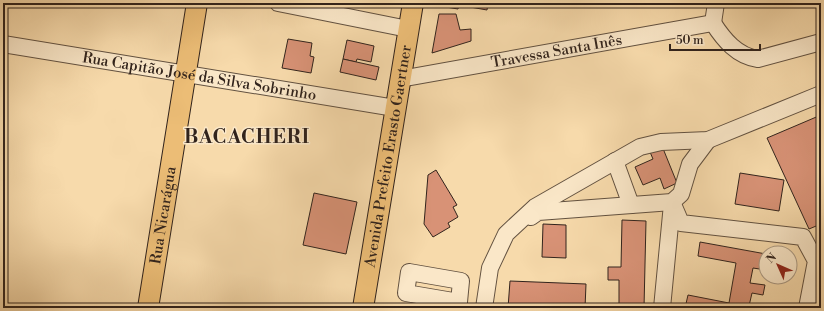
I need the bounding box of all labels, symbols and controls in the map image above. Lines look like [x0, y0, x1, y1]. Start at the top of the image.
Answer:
scale bar [670, 26, 760, 52]
street label: Travessa Santa Inês [490, 30, 624, 72]
text: 50 m [676, 33, 704, 48]
street label: Avenida Prefeito Erasto Gaertner [360, 43, 416, 270]
street label: Rua Capitão José da Silva Sobrinho [81, 48, 318, 105]
district label: BACACHERI [184, 125, 310, 149]
street label: Rua Nicarágua [146, 164, 180, 266]
north arrow [758, 245, 798, 285]
text: N [764, 250, 780, 267]

